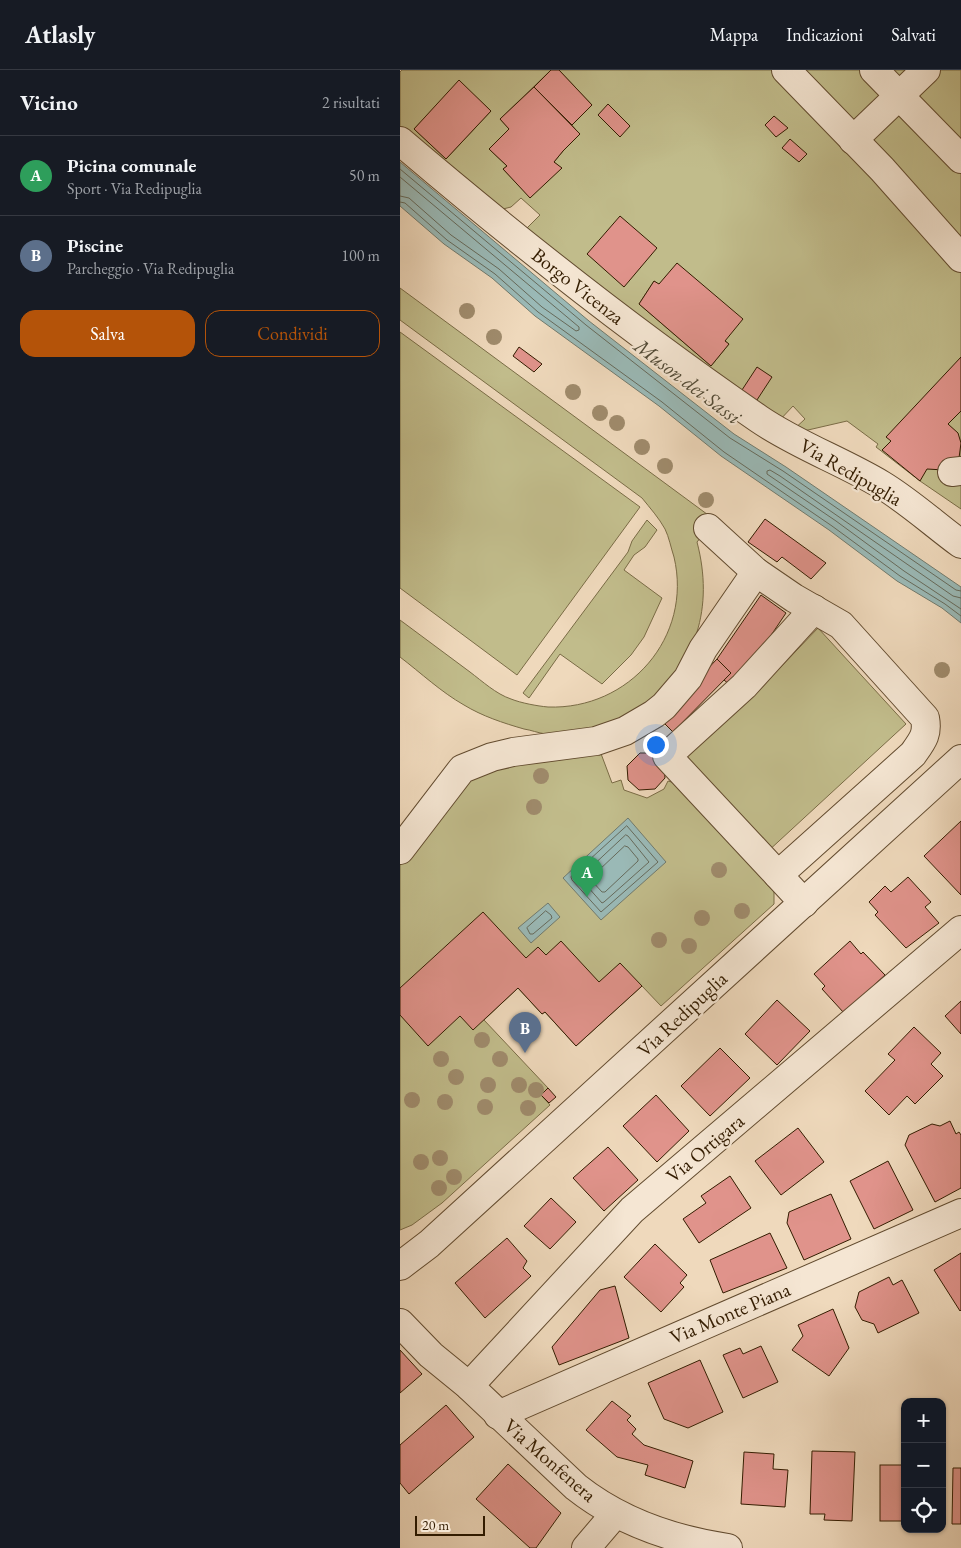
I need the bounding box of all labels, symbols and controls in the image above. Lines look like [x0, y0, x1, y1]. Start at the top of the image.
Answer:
text: Atlasly [25, 19, 95, 50]
text: Mappa [710, 23, 758, 46]
text: Indicazioni [786, 23, 863, 46]
text: Salvati [891, 23, 936, 46]
text: Vicino [20, 89, 78, 116]
text: 2 risultati [322, 92, 380, 113]
text: Picina comunale [67, 153, 196, 178]
text: A [30, 165, 42, 186]
text: 50 m [349, 165, 380, 186]
text: Sport · Via Redipuglia [67, 178, 202, 199]
text: Piscine [67, 233, 123, 258]
street label: Borgo Vicenza [526, 242, 630, 330]
text: B [31, 245, 41, 266]
text: 100 m [341, 245, 380, 266]
text: Parcheggio · Via Redipuglia [67, 258, 234, 279]
button: Salva [20, 310, 195, 357]
button: Condividi [205, 310, 380, 357]
water label: Muson dei Sassi [628, 331, 747, 430]
street label: Via Redipuglia [795, 432, 907, 512]
your location [643, 732, 669, 758]
pin: A [571, 856, 603, 897]
street label: Via Redipuglia [631, 966, 733, 1062]
pin: B [509, 1012, 541, 1053]
street label: Via Ortigara [660, 1108, 750, 1188]
street label: Via Monte Piana [666, 1276, 794, 1350]
map controls [901, 1398, 946, 1533]
button: + [901, 1398, 946, 1443]
street label: Via Monfenera [498, 1413, 602, 1507]
button: − [901, 1443, 946, 1488]
button: locate [901, 1488, 946, 1533]
scale bar [415, 1513, 485, 1536]
text: 20 m [422, 1516, 449, 1534]

